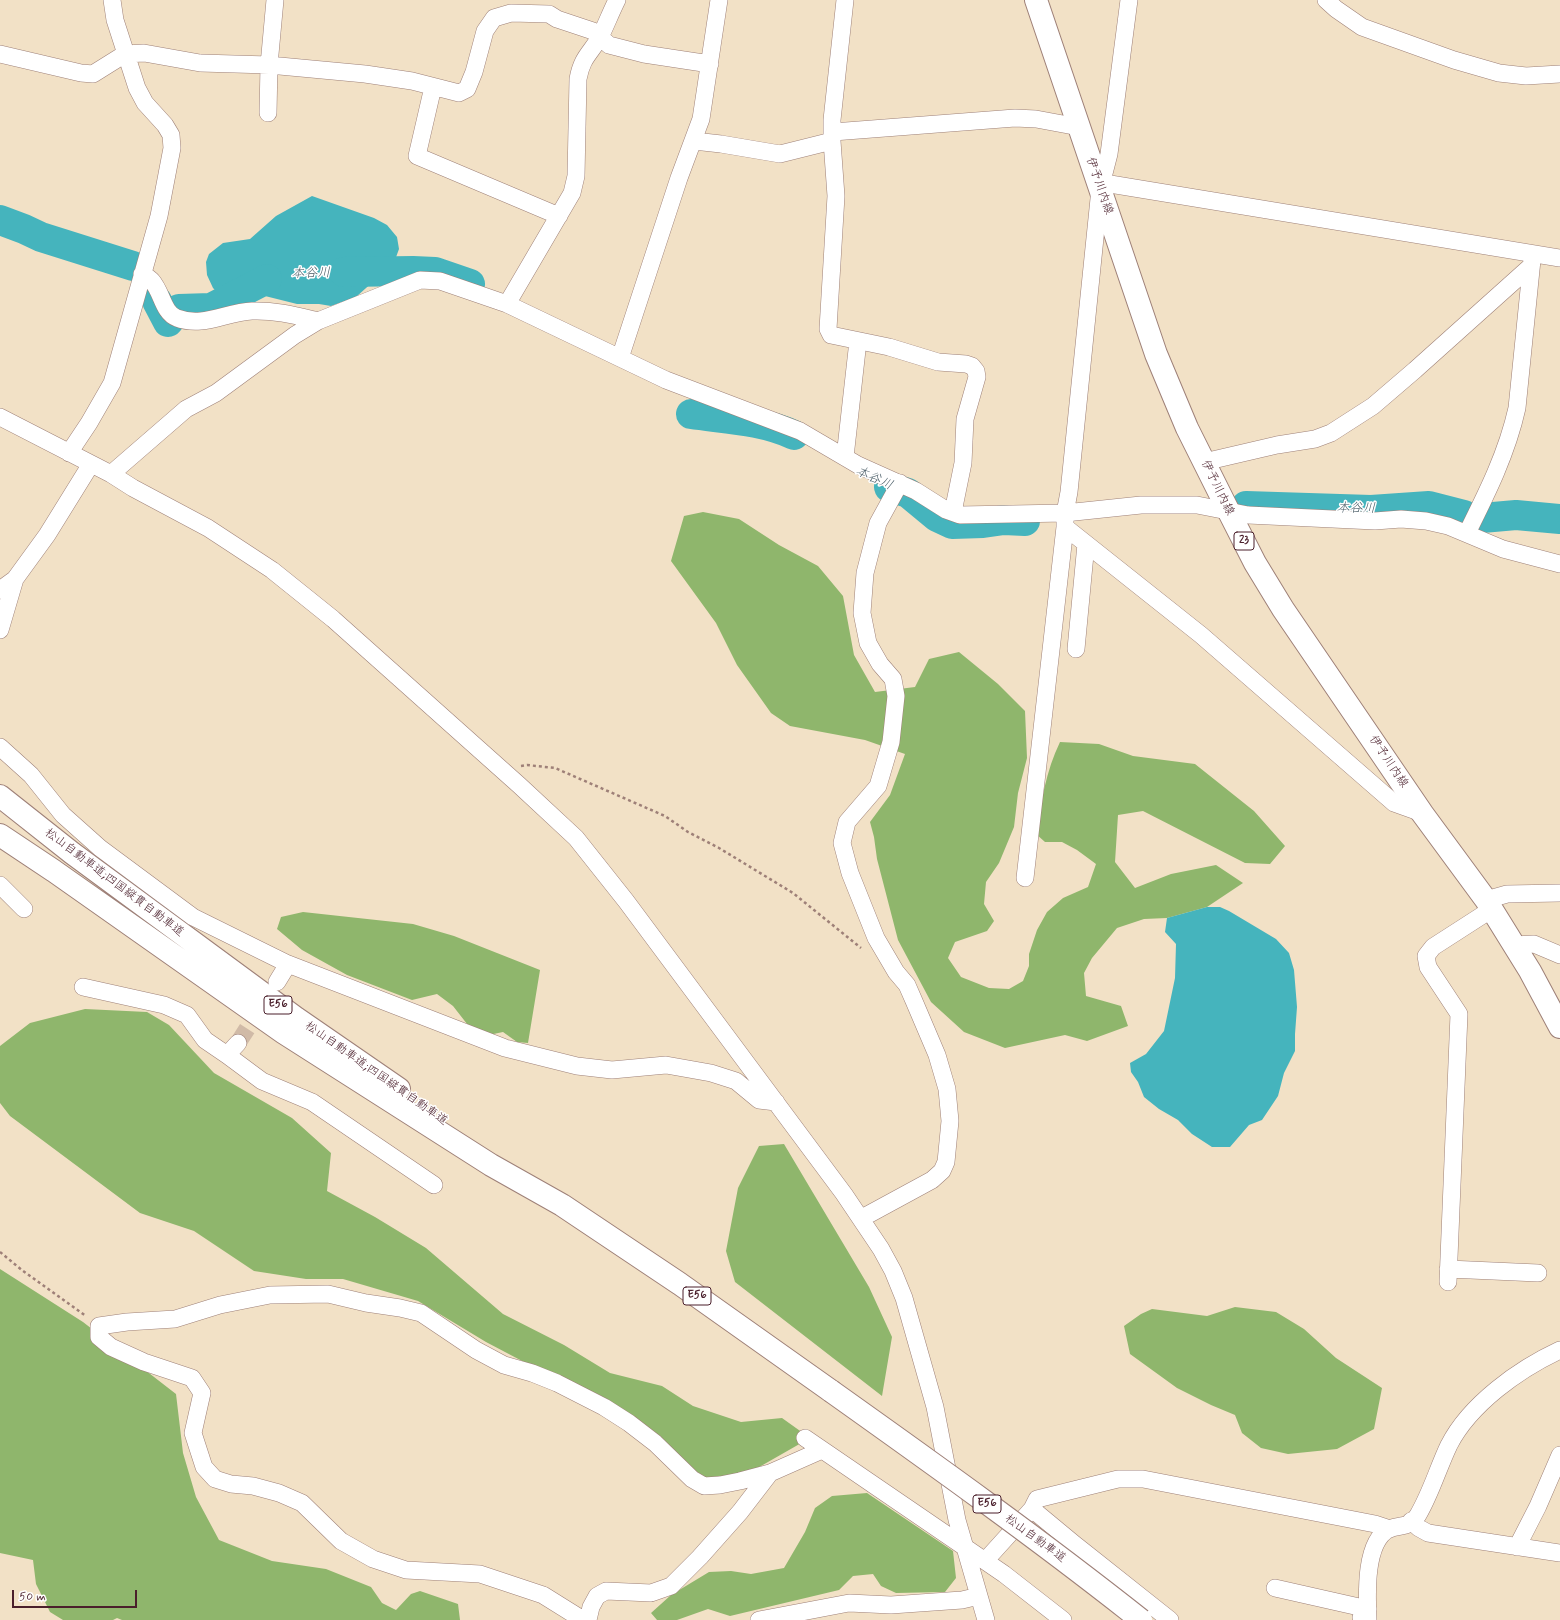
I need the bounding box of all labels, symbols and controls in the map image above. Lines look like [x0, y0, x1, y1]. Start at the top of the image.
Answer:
street label: 伊予川内線 [1082, 155, 1116, 217]
water label: 本谷川 [291, 266, 331, 282]
street label: 伊予川内線 [1197, 458, 1237, 518]
water label: 本谷川 [853, 464, 895, 494]
water label: 本谷川 [1336, 501, 1376, 517]
road number: 23 [1234, 532, 1254, 550]
street label: 伊予川内線 [1365, 733, 1411, 791]
street label: 松山自動車道;四国縦貫自動車道 [41, 826, 187, 940]
road number: E56 [264, 996, 292, 1014]
street label: 松山自動車道;四国縦貫自動車道 [302, 1019, 450, 1129]
road number: E56 [683, 1287, 711, 1305]
road number: E56 [973, 1495, 1001, 1513]
street label: 松山自動車道 [1002, 1512, 1068, 1566]
scale bar [14, 1582, 139, 1608]
text: 50 m [19, 1589, 46, 1605]

